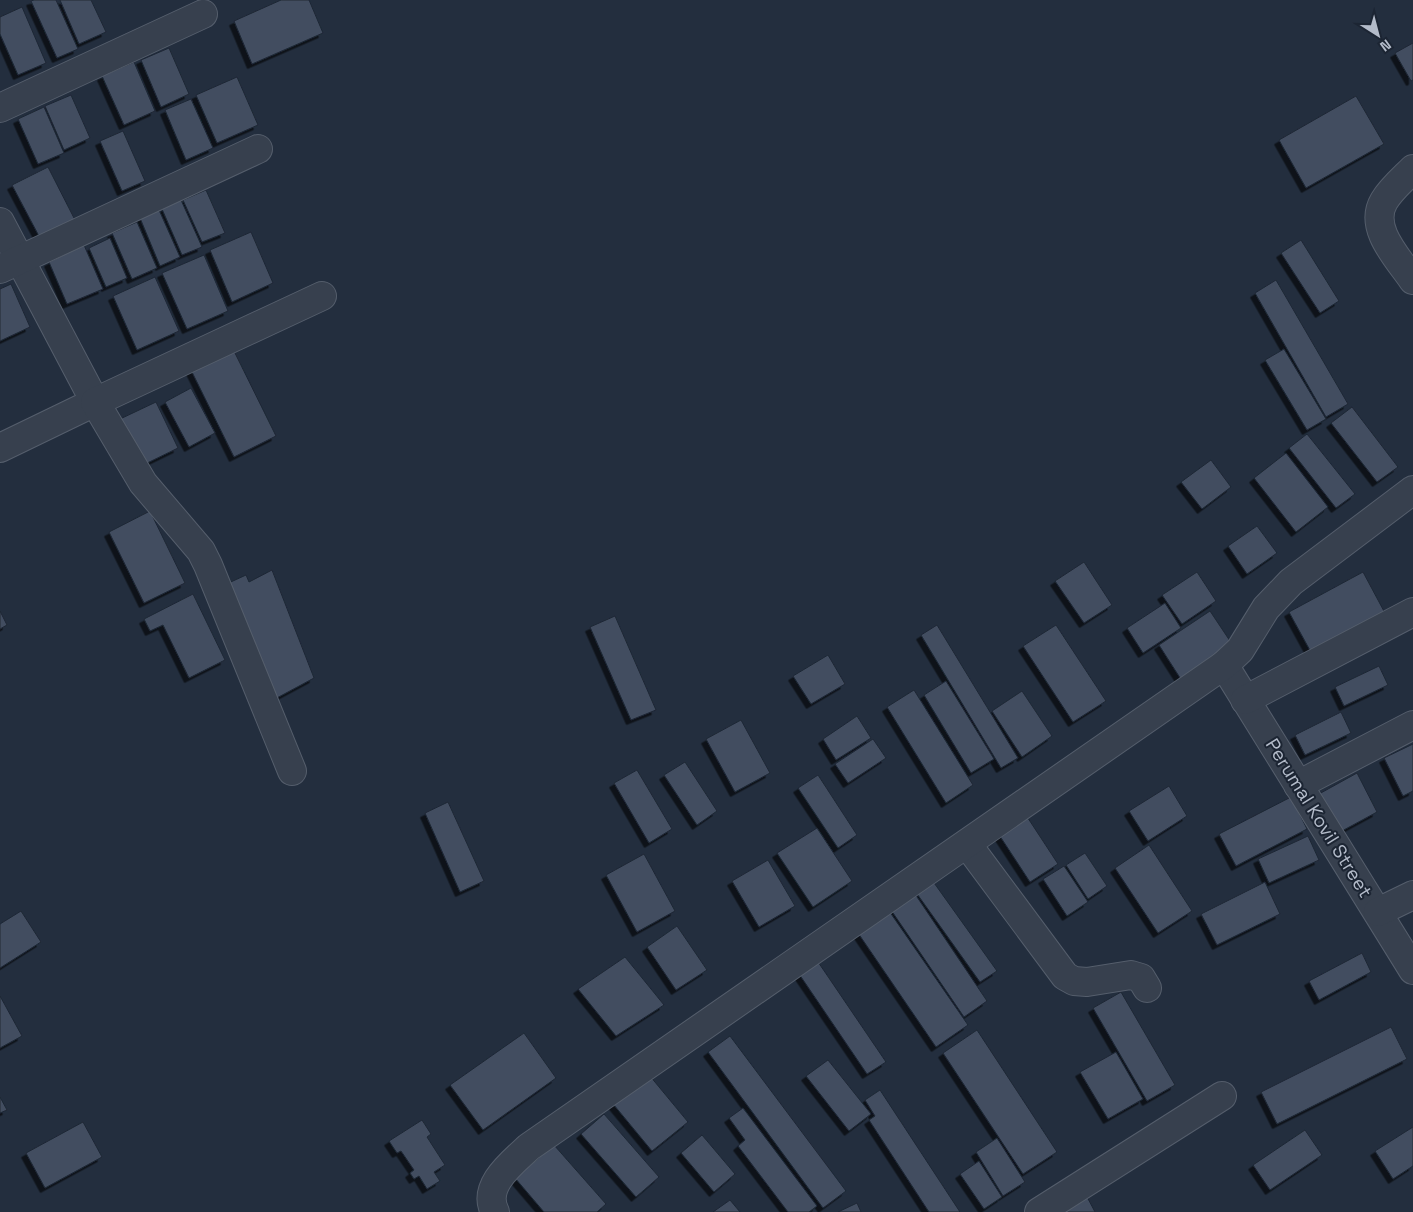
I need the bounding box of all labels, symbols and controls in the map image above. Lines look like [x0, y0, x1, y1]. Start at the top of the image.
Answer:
north arrow [1353, 10, 1403, 60]
text: N [1377, 35, 1395, 56]
street label: Perumal Kovil Street [1260, 734, 1378, 902]

